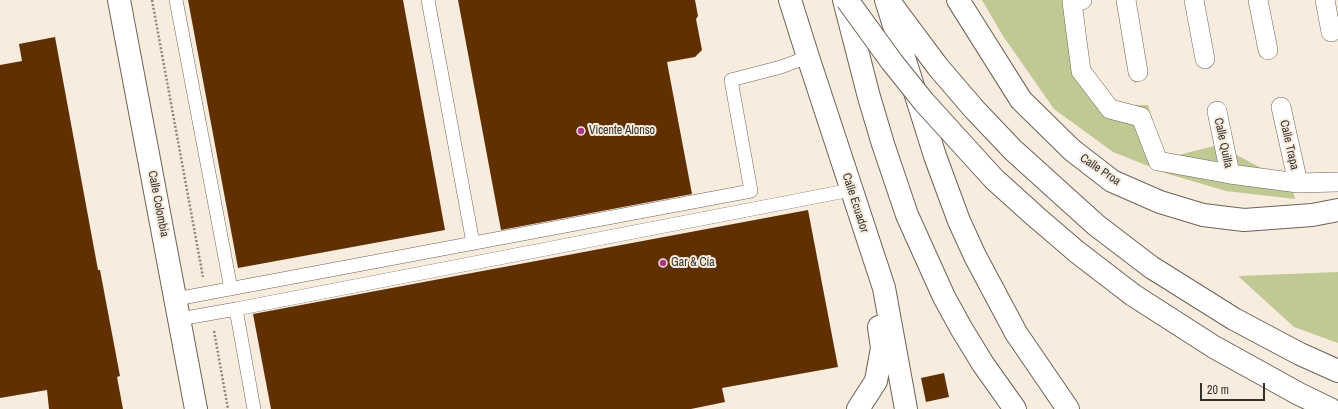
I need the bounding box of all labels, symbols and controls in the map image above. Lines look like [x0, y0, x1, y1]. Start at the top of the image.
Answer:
street label: Calle Quilla [1211, 117, 1235, 169]
street label: Calle Trapa [1276, 119, 1302, 171]
place label: Vicente Alonso [589, 124, 655, 138]
marker: Vicente Alonso [576, 126, 586, 136]
street label: Calle Proa [1077, 151, 1123, 189]
street label: Calle Colombia [145, 170, 171, 238]
street label: Calle Ecuador [839, 171, 871, 235]
place label: Gar & Cía [671, 256, 715, 270]
marker: Gar & Cía [658, 258, 668, 268]
scale bar [1202, 375, 1267, 401]
text: 20 m [1207, 382, 1229, 398]

